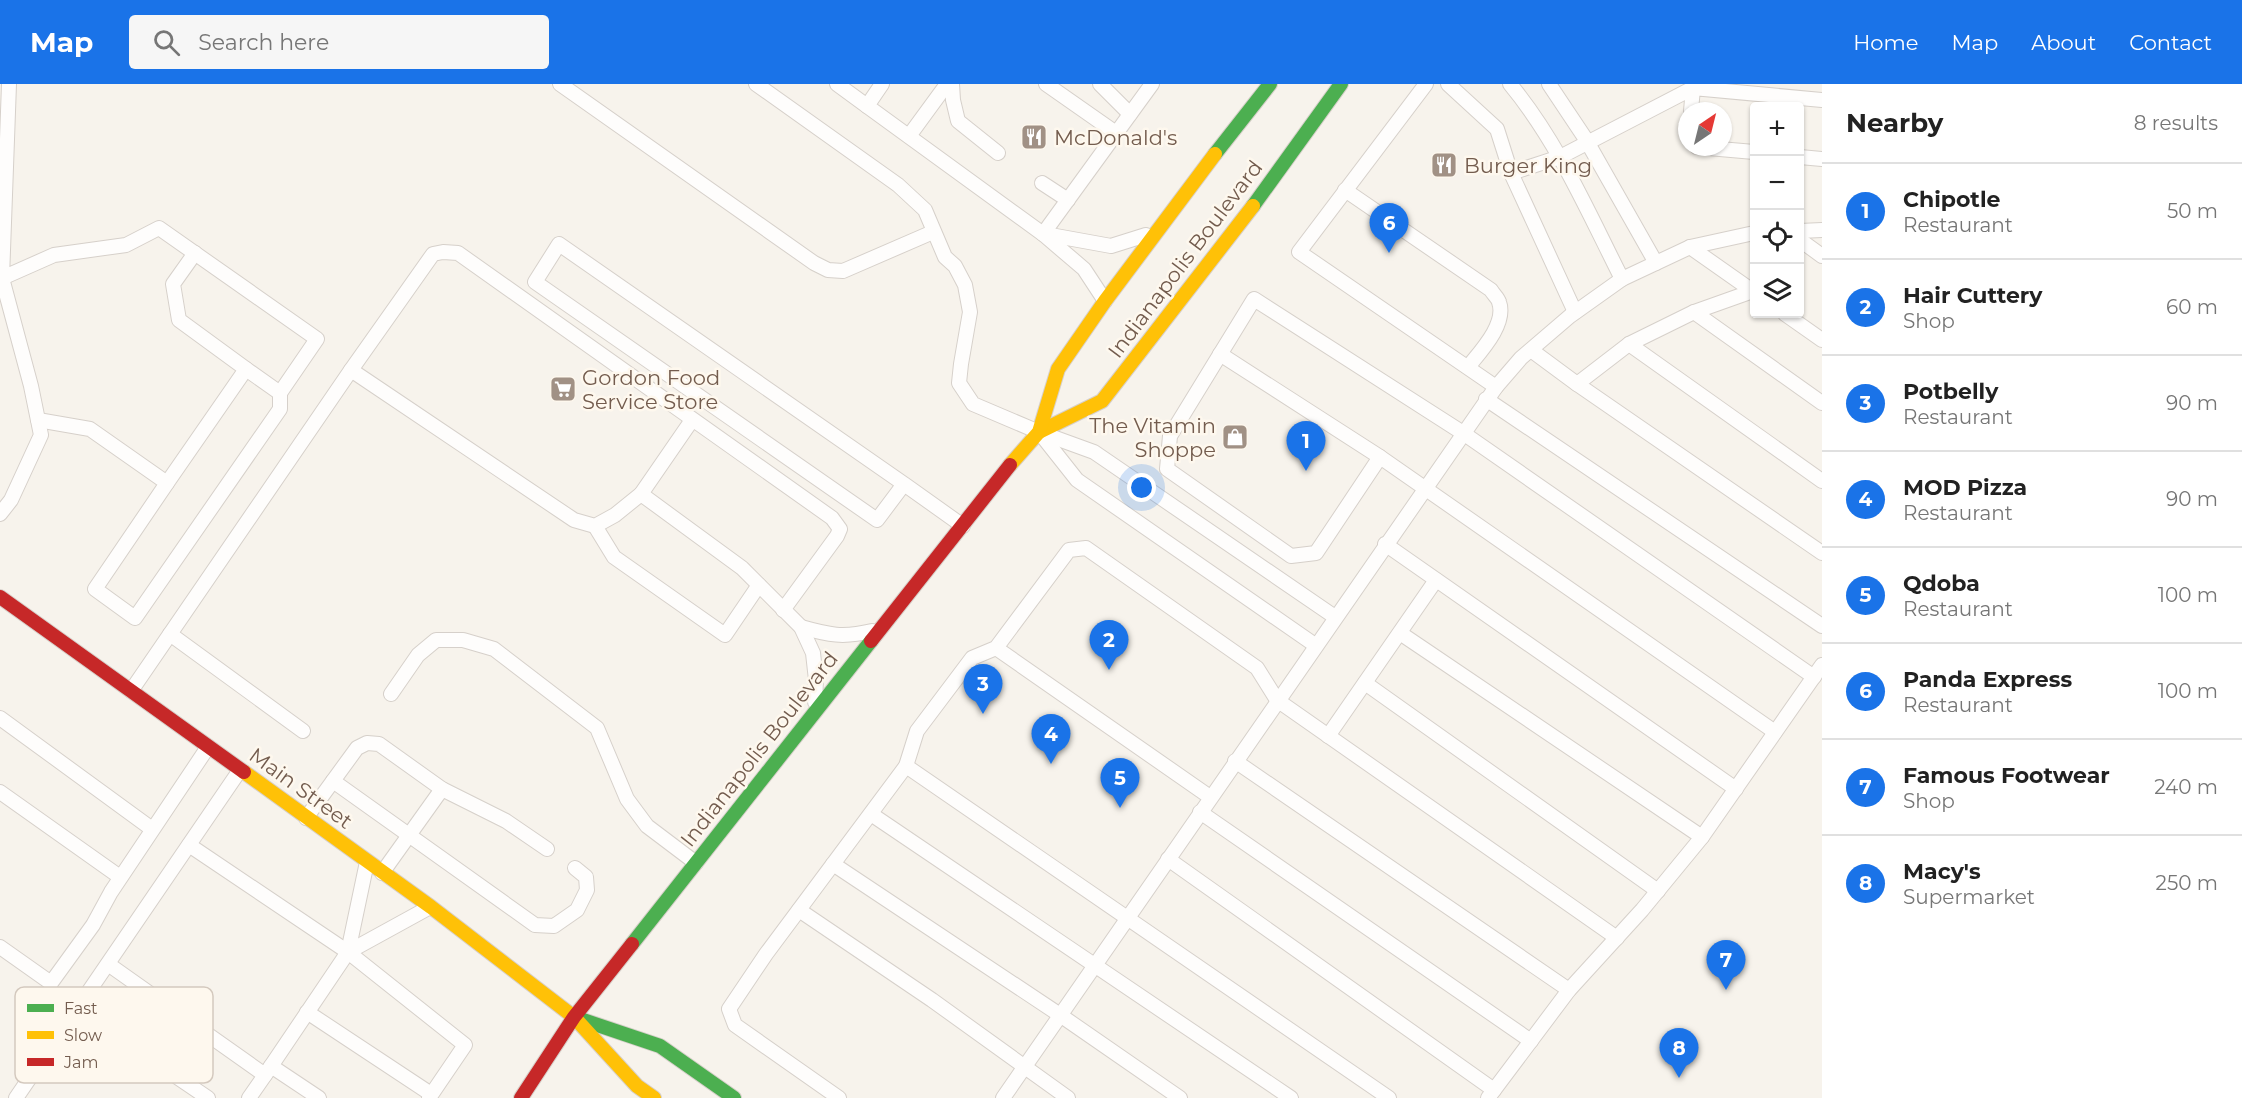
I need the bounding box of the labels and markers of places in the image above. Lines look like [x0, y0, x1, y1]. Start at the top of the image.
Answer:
restaurant icon: McDonald's [1019, 122, 1049, 152]
place label: McDonald's [1054, 125, 1177, 150]
restaurant icon: Burger King [1429, 150, 1459, 180]
place label: Burger King [1464, 153, 1592, 178]
pin: 6 [1370, 204, 1408, 253]
place label: Gordon Food Service Store [582, 365, 720, 414]
supermarket icon: Gordon Food Service Store [548, 374, 578, 404]
place label: The Vitamin Shoppe [1089, 413, 1216, 462]
shop icon: The Vitamin Shoppe [1220, 422, 1250, 452]
pin: 1 [1286, 422, 1326, 471]
pin: 2 [1090, 620, 1128, 670]
pin: 3 [964, 664, 1002, 714]
pin: 4 [1032, 714, 1070, 764]
pin: 5 [1100, 758, 1140, 808]
pin: 7 [1706, 940, 1746, 990]
pin: 8 [1660, 1028, 1698, 1078]

